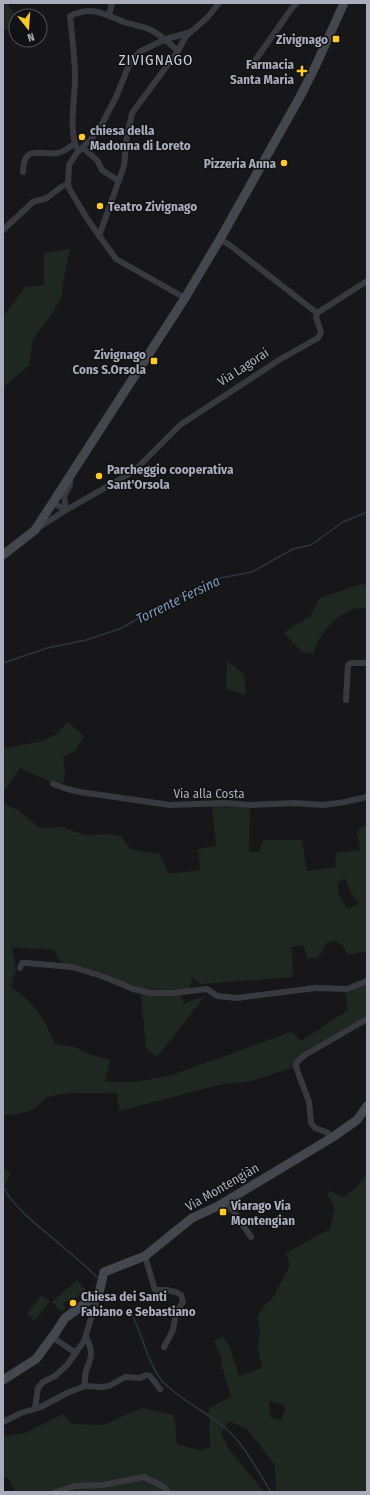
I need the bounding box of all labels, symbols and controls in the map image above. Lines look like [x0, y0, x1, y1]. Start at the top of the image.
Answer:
north arrow [8, 8, 48, 48]
text: N [26, 30, 36, 44]
place label: Zivignago [276, 32, 328, 47]
marker: Zivignago [331, 34, 341, 44]
district label: ZIVIGNAGO [118, 51, 194, 69]
place label: Farmacia Santa Maria [230, 57, 295, 87]
marker: Farmacia Santa Maria [297, 66, 307, 76]
place label: chiesa della Madonna di Loreto [90, 123, 191, 153]
marker: chiesa della Madonna di Loreto [77, 132, 87, 142]
place label: Pizzeria Anna [204, 156, 277, 171]
marker: Pizzeria Anna [279, 158, 289, 168]
place label: Teatro Zivignago [108, 199, 197, 214]
marker: Teatro Zivignago [95, 201, 105, 211]
street label: Via Lagorai [215, 345, 271, 389]
place label: Zivignago Cons S.Orsola [72, 347, 147, 377]
marker: Zivignago Cons S.Orsola [149, 356, 159, 366]
place label: Parcheggio cooperativa Sant'Orsola [107, 462, 234, 492]
marker: Parcheggio cooperativa Sant'Orsola [94, 471, 104, 481]
water label: Torrente Fersina [133, 572, 223, 628]
street label: Via alla Costa [173, 786, 245, 801]
street label: Via Montengiàn [183, 1160, 261, 1214]
place label: Viarago Via Montengian [230, 1198, 295, 1228]
marker: Viarago Via Montengian [218, 1207, 228, 1217]
place label: Chiesa dei Santi Fabiano e Sebastiano [81, 1289, 196, 1319]
marker: Chiesa dei Santi Fabiano e Sebastiano [68, 1298, 78, 1308]

